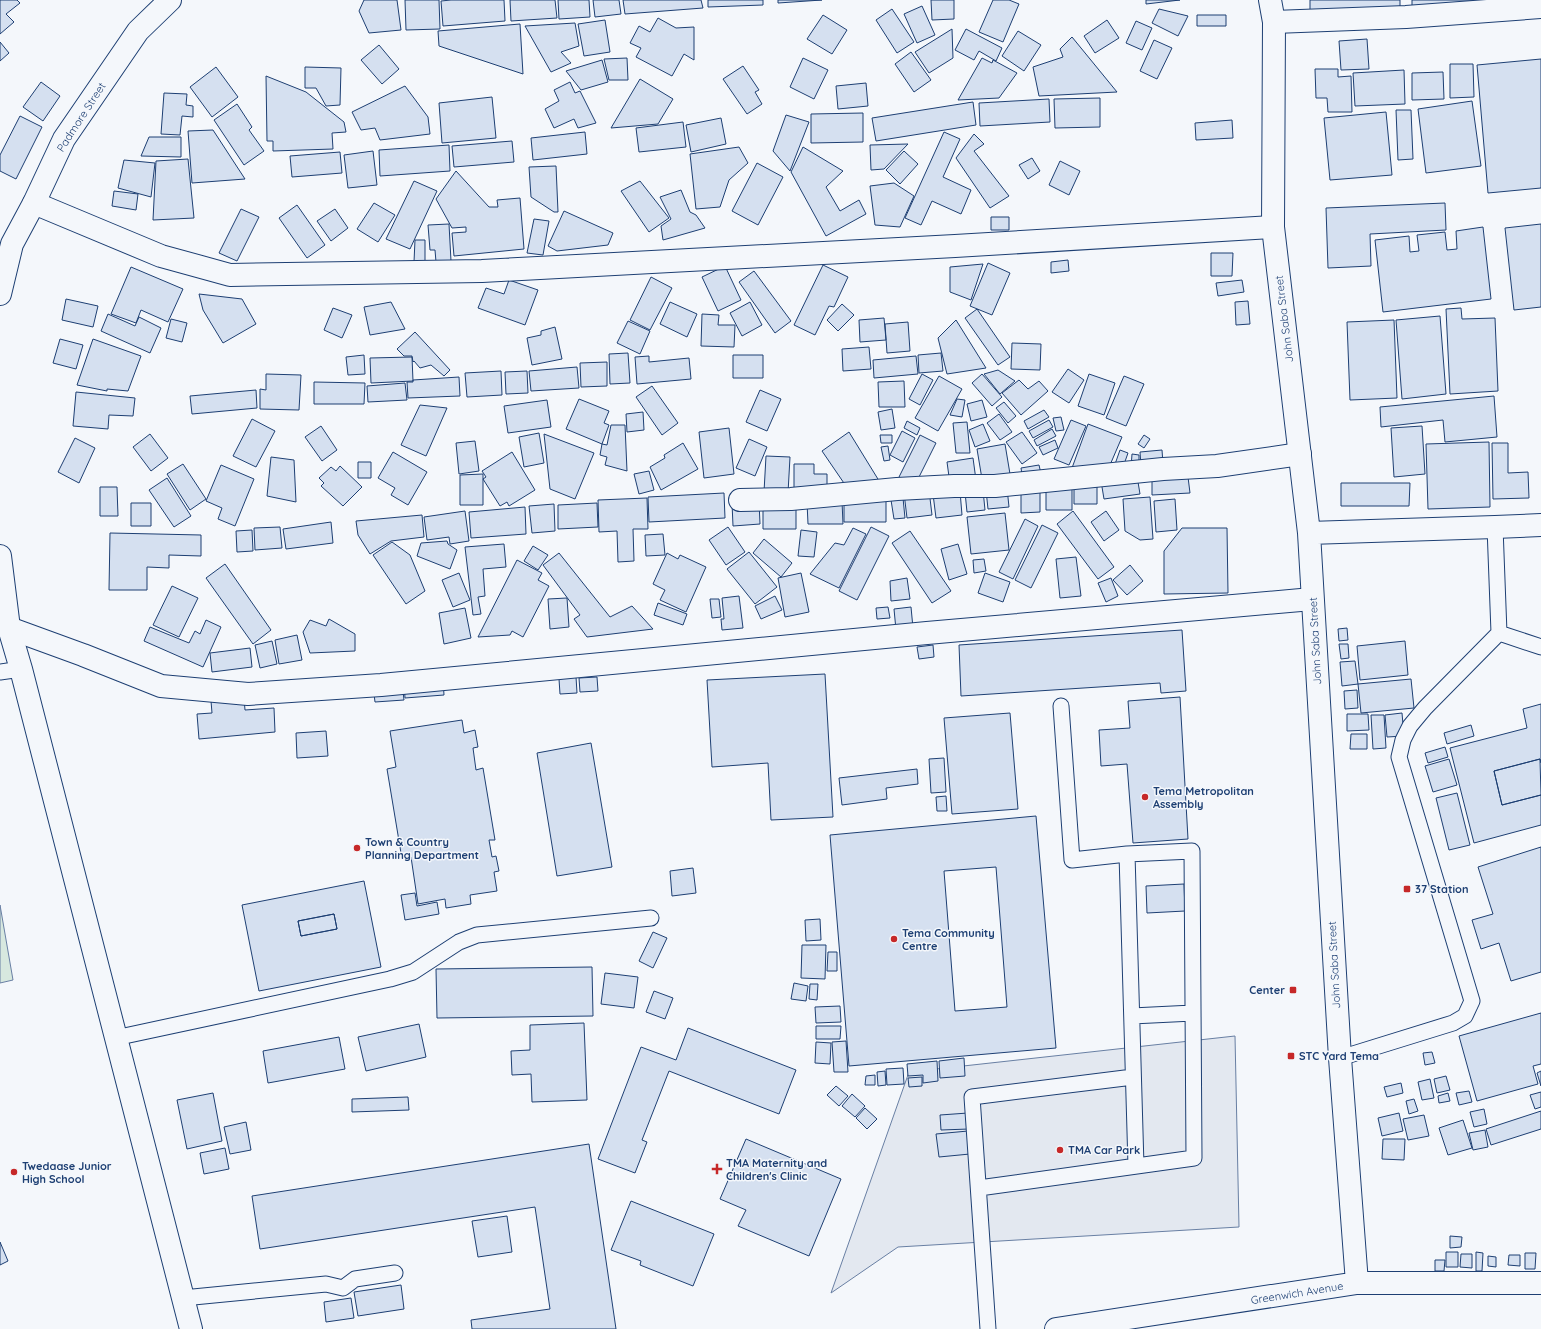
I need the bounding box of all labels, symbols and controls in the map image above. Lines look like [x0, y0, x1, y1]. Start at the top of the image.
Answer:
street label: Padmore Street [53, 80, 109, 154]
street label: John Saba Street [1272, 274, 1296, 363]
street label: John Saba Street [1306, 597, 1324, 685]
place label: Tema Metropolitan Assembly [1153, 784, 1254, 811]
marker: Tema Metropolitan Assembly [1140, 792, 1150, 802]
place label: Town & Country Planning Department [365, 835, 479, 862]
marker: Town & Country Planning Department [352, 843, 362, 853]
place label: 37 Station [1415, 882, 1469, 896]
marker: 37 Station [1402, 884, 1412, 894]
street label: John Saba Street [1325, 921, 1343, 1009]
place label: Tema Community Centre [902, 926, 995, 953]
marker: Tema Community Centre [889, 934, 899, 944]
place label: Center [1249, 983, 1285, 997]
marker: Center [1288, 985, 1298, 995]
place label: STC Yard Tema [1299, 1049, 1379, 1063]
marker: STC Yard Tema [1286, 1051, 1296, 1061]
place label: TMA Car Park [1068, 1143, 1140, 1157]
marker: TMA Car Park [1055, 1145, 1065, 1155]
place label: TMA Maternity and Children's Clinic [726, 1156, 827, 1183]
place label: Twedaase Junior High School [22, 1159, 112, 1186]
marker: TMA Maternity and Children's Clinic [711, 1163, 723, 1175]
marker: Twedaase Junior High School [9, 1167, 19, 1177]
street label: Greenwich Avenue [1250, 1279, 1344, 1307]

